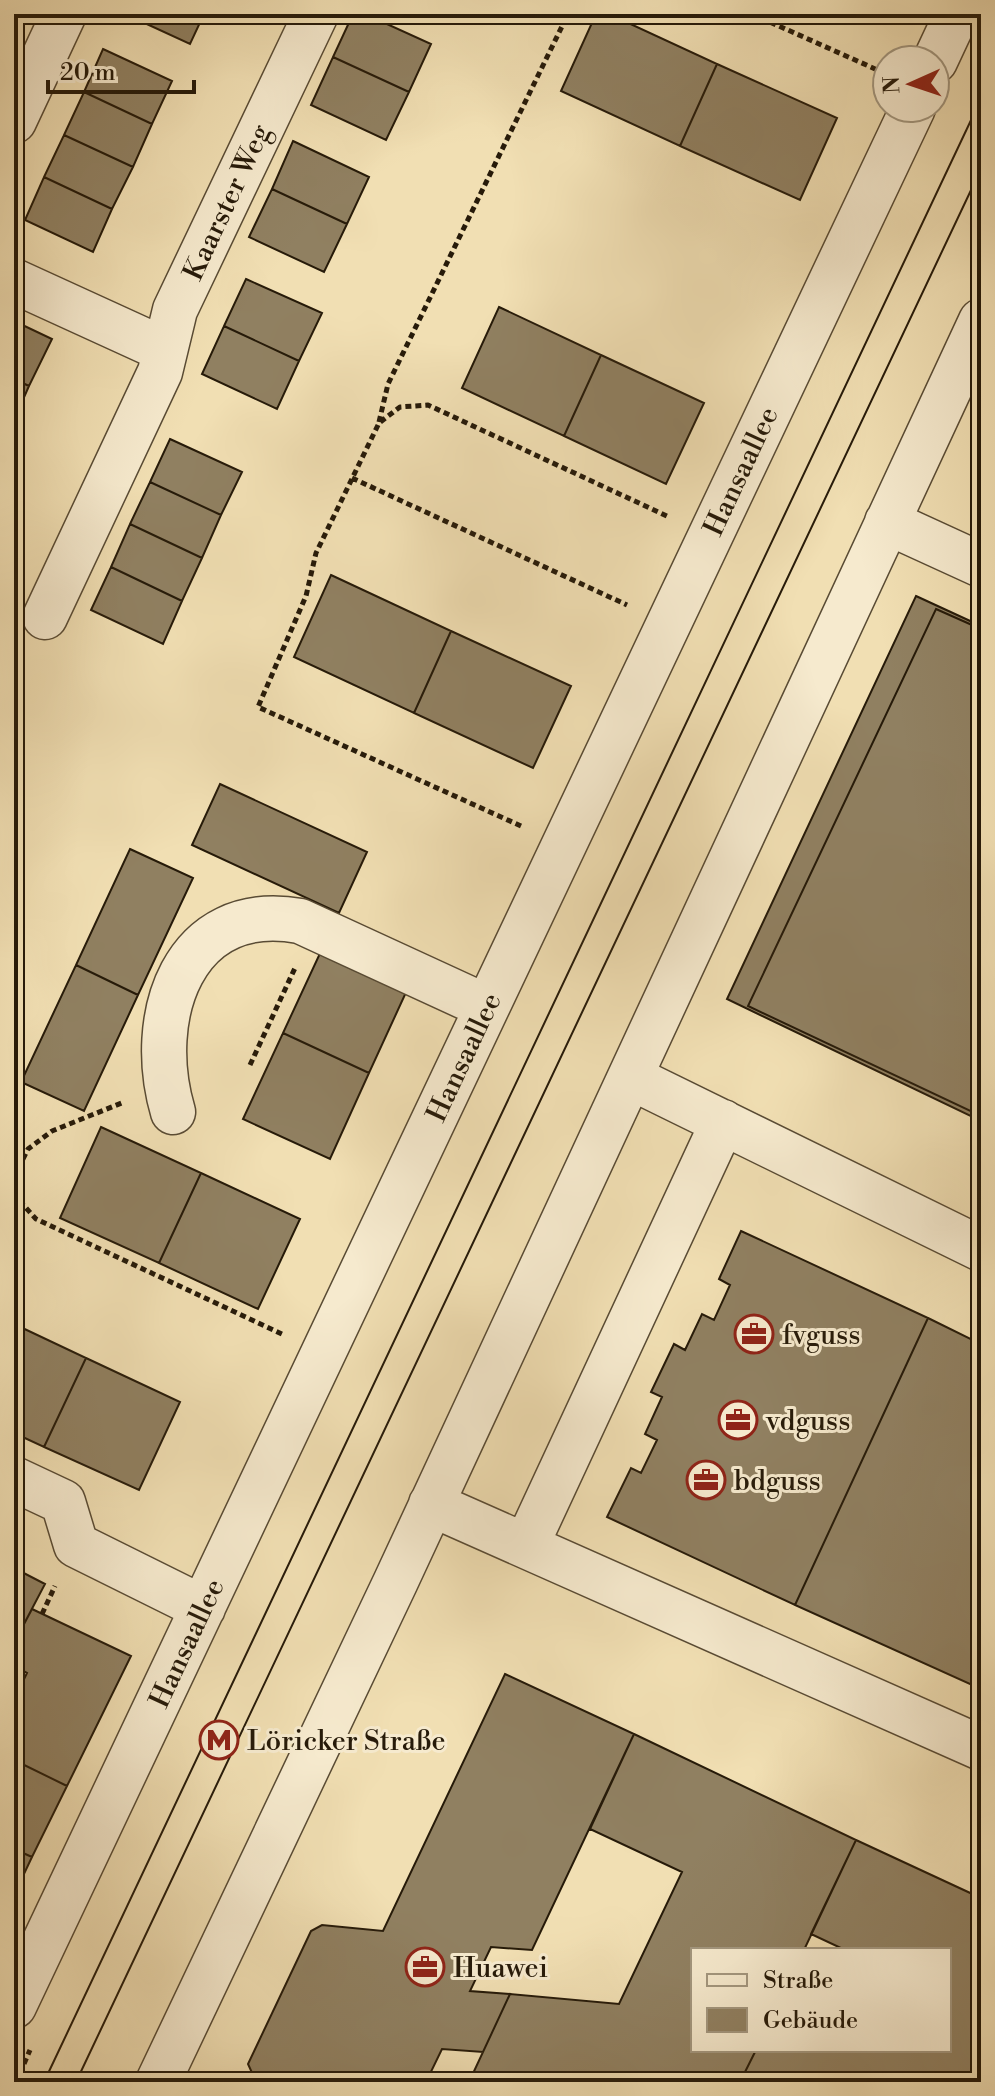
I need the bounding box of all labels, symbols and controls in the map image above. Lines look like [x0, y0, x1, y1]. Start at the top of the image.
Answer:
scale bar [48, 44, 194, 94]
north arrow [871, 44, 951, 124]
text: 20 m [60, 58, 116, 88]
text: N [879, 75, 906, 94]
street label: Kaarster Weg [176, 118, 279, 286]
street label: Hansaallee [696, 401, 787, 542]
street label: Hansaallee [419, 987, 510, 1128]
office icon: fvguss [733, 1313, 775, 1355]
place label: fvguss [782, 1318, 861, 1353]
office icon: vdguss [717, 1399, 759, 1441]
place label: vdguss [765, 1404, 850, 1439]
office icon: bdguss [685, 1459, 727, 1501]
place label: bdguss [734, 1464, 821, 1499]
street label: Hansaallee [142, 1573, 233, 1714]
metro station icon: Löricker Straße [198, 1719, 240, 1761]
place label: Löricker Straße [247, 1724, 446, 1759]
office icon: Huawei [404, 1946, 446, 1988]
legend [691, 1948, 951, 2052]
place label: Huawei [453, 1951, 548, 1986]
text: Straße [763, 1966, 833, 1996]
text: Gebäude [763, 2006, 858, 2036]

